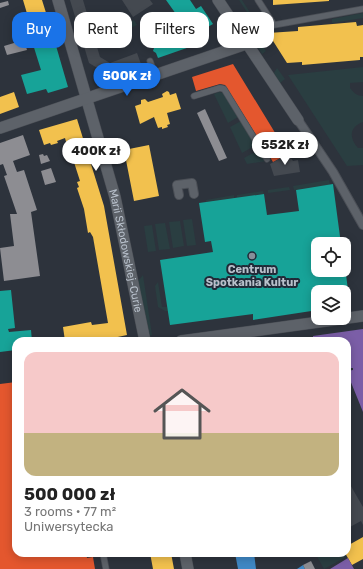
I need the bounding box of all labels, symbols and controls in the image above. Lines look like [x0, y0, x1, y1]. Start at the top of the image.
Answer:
chip: Buy [12, 12, 66, 48]
chip: Rent [74, 12, 132, 48]
chip: Filters [140, 12, 209, 48]
chip: New [217, 12, 274, 48]
pin: 500K zł [90, 63, 164, 97]
text: 500K zł [102, 68, 152, 83]
pin: 552K zł [248, 132, 322, 166]
text: 552K zł [261, 137, 309, 152]
pin: 400K zł [59, 138, 133, 172]
text: 400K zł [71, 143, 121, 158]
street label: Marii Skłodowskiej-Curie [106, 188, 145, 314]
map controls [311, 237, 351, 325]
button: locate [311, 237, 351, 277]
marker: Centrum Spotkania Kultur [247, 251, 257, 261]
place label: Centrum Spotkania Kultur [206, 263, 298, 289]
button: layers [311, 285, 351, 325]
icon: home [146, 378, 218, 450]
text: 500 000 zł [24, 484, 115, 504]
text: 3 rooms · 77 m² [24, 504, 116, 519]
text: Uniwersytecka [24, 519, 113, 534]

